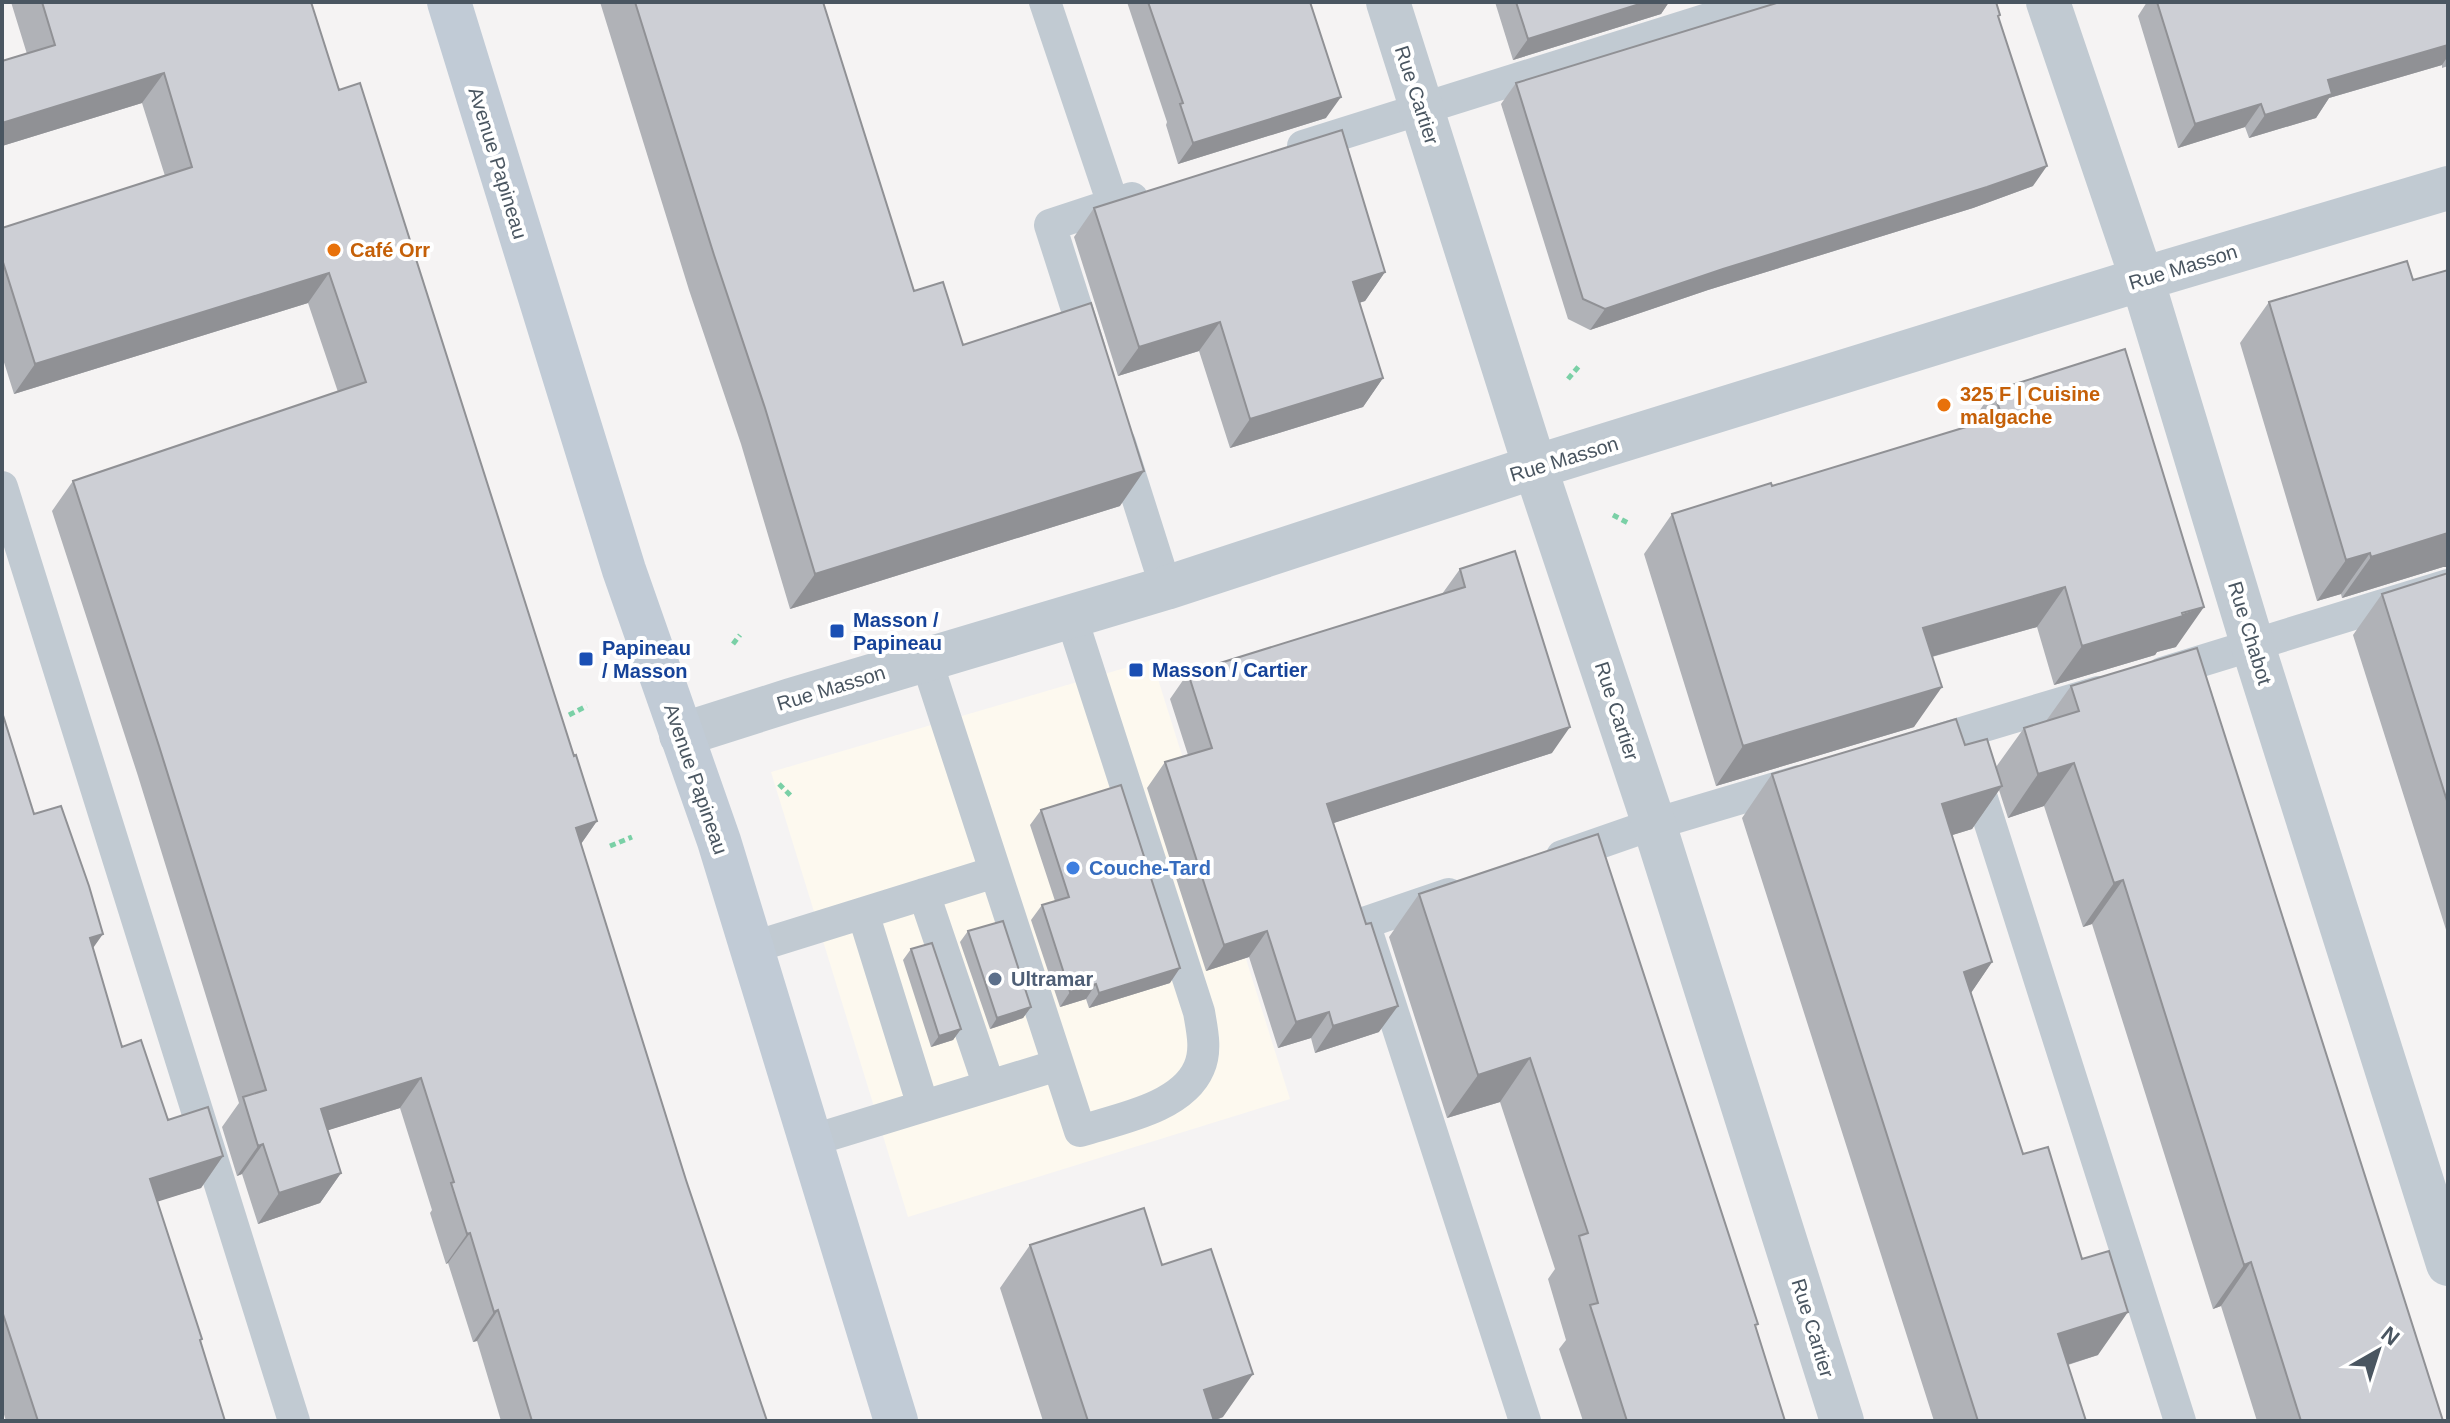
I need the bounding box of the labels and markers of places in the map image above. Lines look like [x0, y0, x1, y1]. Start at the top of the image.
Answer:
place label: Café Orr [350, 239, 430, 261]
marker: Café Orr [325, 241, 343, 259]
place label: 325 F | Cuisine malgache [1960, 383, 2100, 428]
marker: 325 F | Cuisine malgache [1935, 396, 1953, 414]
place label: Masson / Papineau [853, 609, 942, 654]
marker: Masson / Papineau [828, 622, 846, 640]
place label: Papineau / Masson [602, 637, 691, 682]
marker: Papineau / Masson [577, 650, 595, 668]
place label: Masson / Cartier [1152, 659, 1308, 681]
marker: Masson / Cartier [1127, 661, 1145, 679]
place label: Couche-Tard [1089, 857, 1211, 879]
marker: Couche-Tard [1064, 859, 1082, 877]
place label: Ultramar [1011, 968, 1093, 990]
marker: Ultramar [986, 970, 1004, 988]

